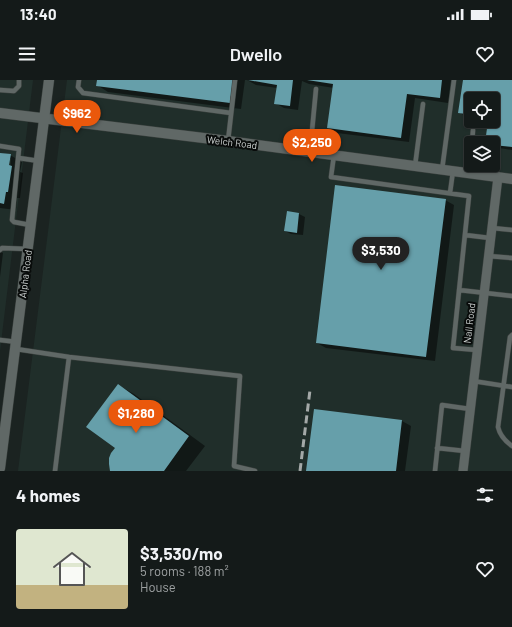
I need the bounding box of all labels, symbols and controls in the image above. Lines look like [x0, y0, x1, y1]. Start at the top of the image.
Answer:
text: 13:40 [20, 5, 57, 23]
icon: menu [16, 43, 38, 65]
text: Dwello [230, 43, 282, 65]
icon: heart [474, 43, 496, 65]
map controls [464, 92, 500, 172]
button: locate [464, 92, 500, 128]
pin: $962 [53, 100, 101, 134]
text: $962 [63, 105, 91, 121]
pin: $2,250 [279, 129, 345, 163]
street label: Welch Road [206, 133, 258, 151]
text: $2,250 [292, 134, 332, 150]
button: layers [464, 136, 500, 172]
pin: $3,530 [348, 237, 414, 271]
text: $3,530 [361, 242, 401, 258]
street label: Alpha Road [16, 249, 34, 299]
street label: Nall Road [461, 302, 477, 344]
pin: $1,280 [103, 400, 169, 434]
text: $1,280 [117, 405, 155, 421]
icon: filters [474, 484, 496, 506]
text: 4 homes [16, 485, 80, 505]
text: $3,530/mo [140, 543, 223, 563]
icon: home [48, 545, 96, 593]
icon: heart [474, 558, 496, 580]
text: 5 rooms · 188 m² [140, 563, 229, 579]
text: House [140, 579, 176, 595]

